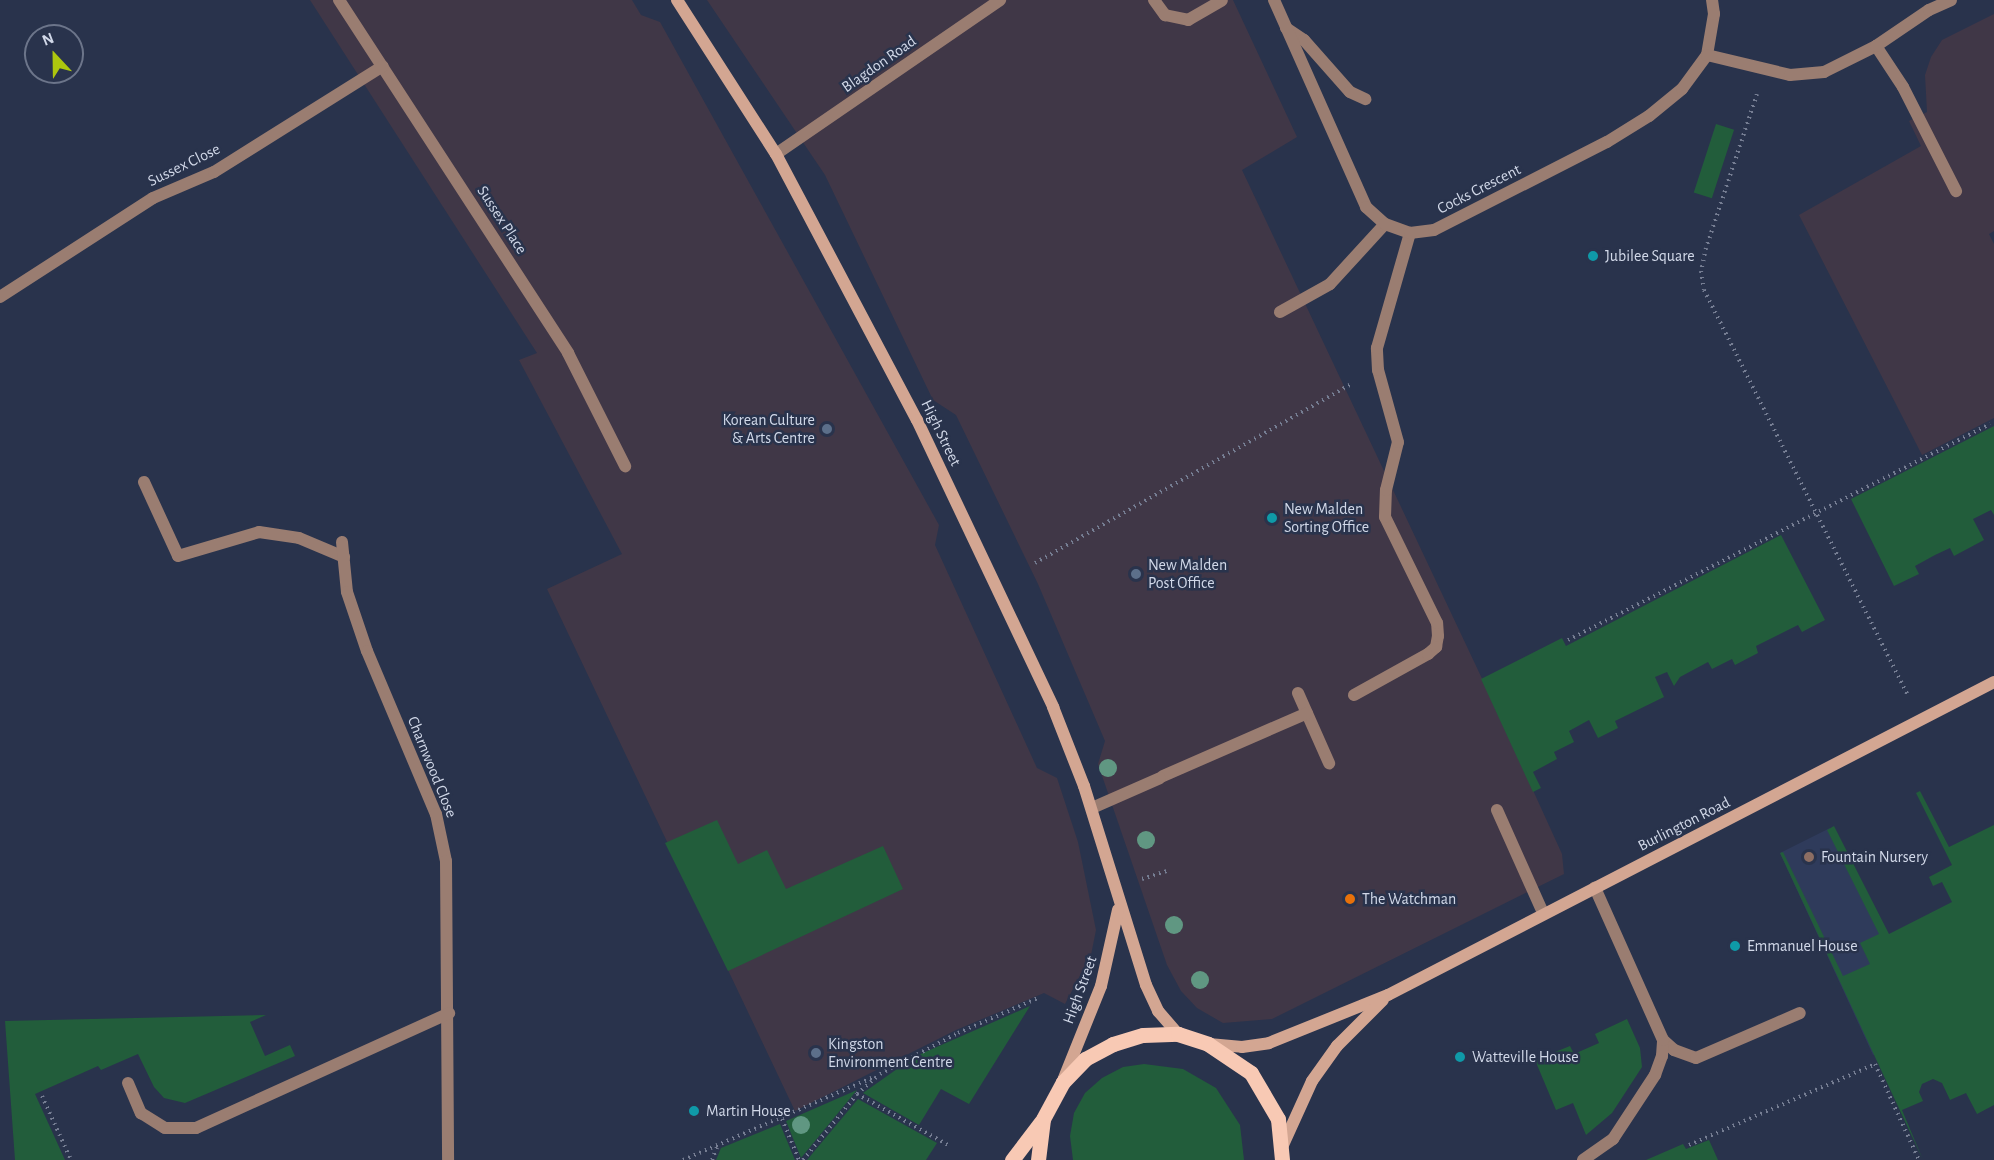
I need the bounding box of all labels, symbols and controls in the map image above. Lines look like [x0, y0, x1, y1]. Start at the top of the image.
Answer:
north arrow [24, 24, 84, 84]
text: N [40, 30, 56, 49]
street label: Blagdon Road [838, 31, 920, 97]
street label: Sussex Close [145, 139, 223, 191]
street label: Cocks Crescent [1434, 160, 1524, 218]
street label: Sussex Place [473, 182, 531, 258]
place label: Jubilee Square [1605, 246, 1695, 266]
marker: Jubilee Square [1586, 249, 1600, 263]
street label: High Street [917, 397, 965, 469]
place label: Korean Culture & Arts Centre [722, 410, 815, 448]
marker: Korean Culture & Arts Centre [820, 422, 834, 436]
place label: New Malden Sorting Office [1284, 499, 1369, 537]
marker: New Malden Sorting Office [1265, 511, 1279, 525]
place label: New Malden Post Office [1148, 555, 1227, 593]
marker: New Malden Post Office [1129, 567, 1143, 581]
street label: Charnwood Close [403, 714, 461, 820]
street label: Burlington Road [1635, 793, 1733, 855]
place label: Fountain Nursery [1821, 847, 1928, 867]
marker: Fountain Nursery [1802, 850, 1816, 864]
place label: The Watchman [1362, 889, 1456, 909]
marker: The Watchman [1343, 892, 1357, 906]
place label: Emmanuel House [1747, 936, 1858, 956]
marker: Emmanuel House [1728, 939, 1742, 953]
street label: High Street [1059, 953, 1101, 1027]
place label: Kingston Environment Centre [828, 1034, 953, 1072]
marker: Kingston Environment Centre [809, 1046, 823, 1060]
place label: Watteville House [1472, 1047, 1579, 1067]
marker: Watteville House [1453, 1050, 1467, 1064]
place label: Martin House [706, 1101, 791, 1121]
marker: Martin House [687, 1104, 701, 1118]

